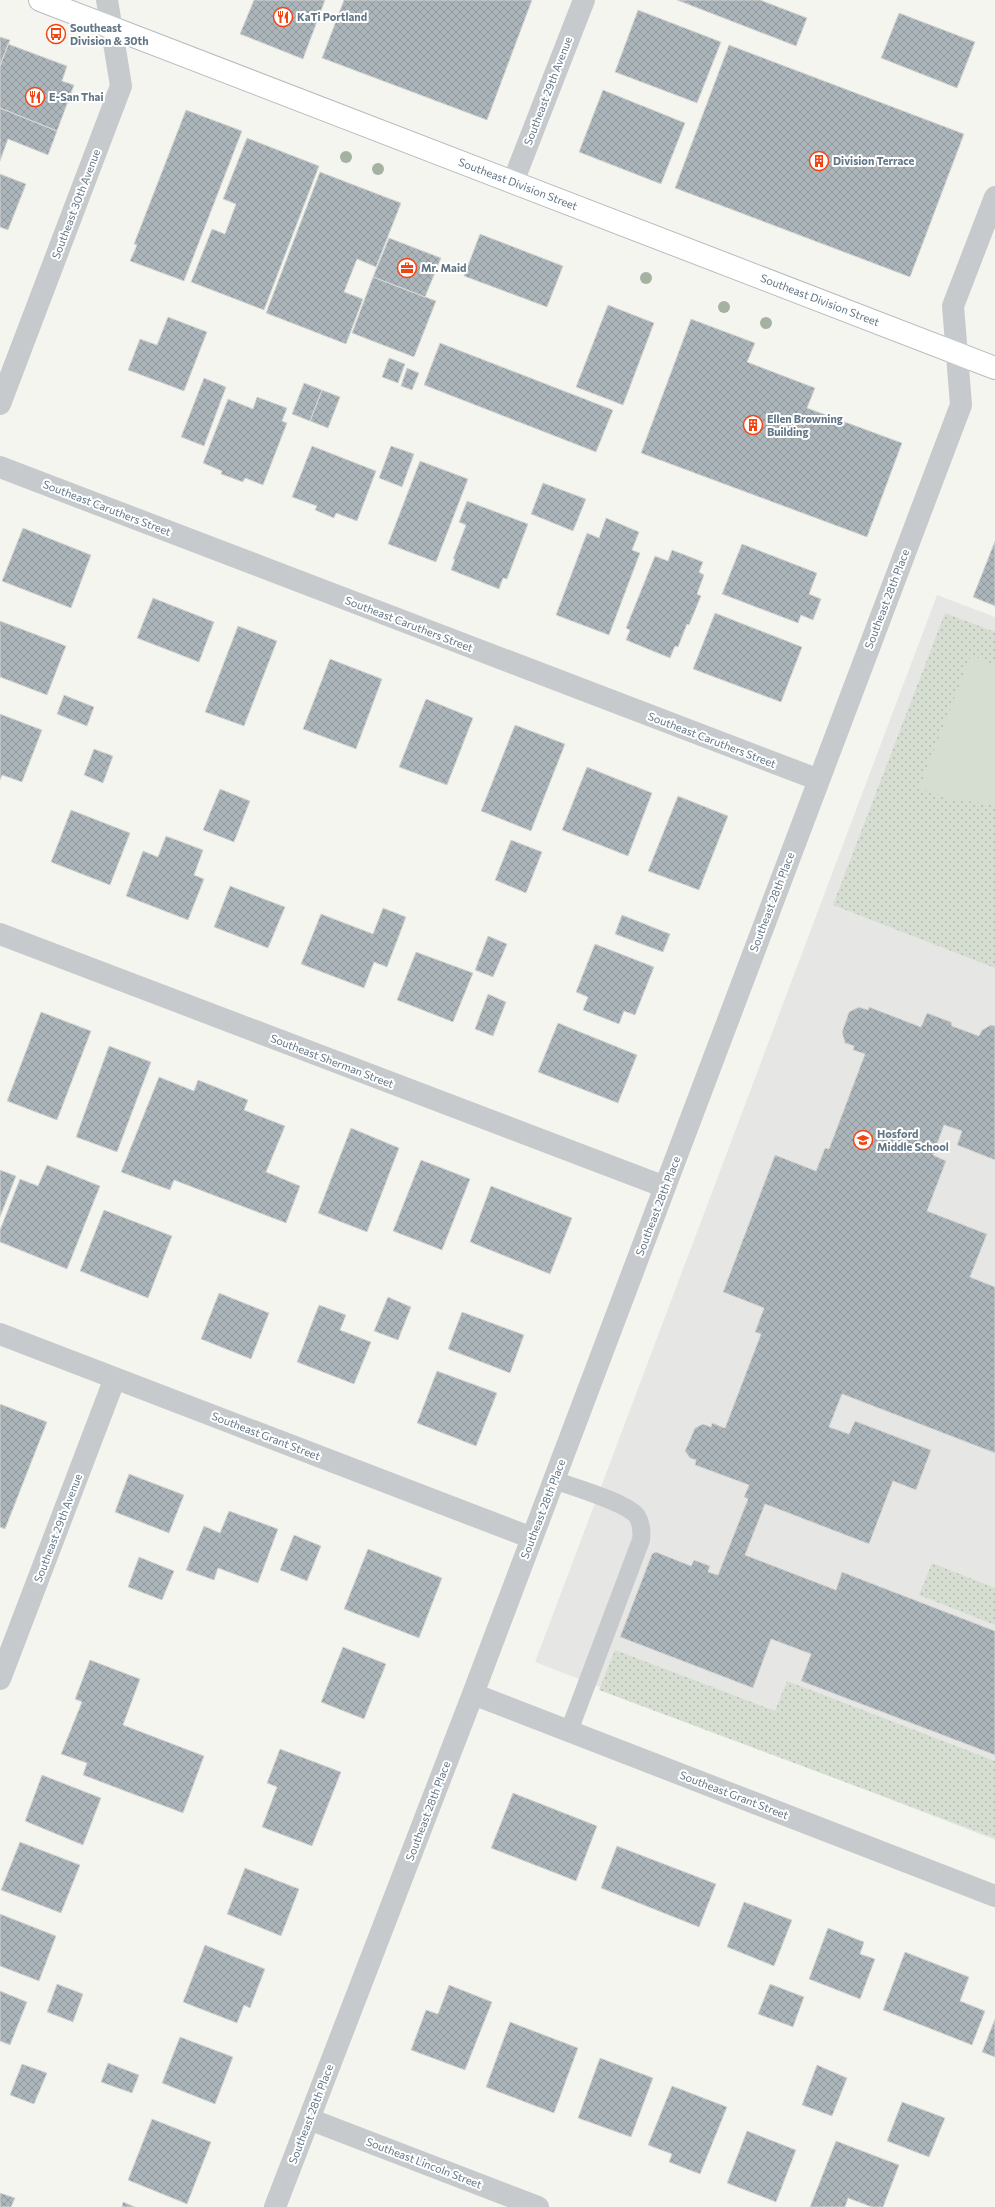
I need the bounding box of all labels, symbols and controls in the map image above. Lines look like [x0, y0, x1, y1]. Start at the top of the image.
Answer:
restaurant icon: KaTi Portland [272, 6, 294, 28]
place label: KaTi Portland [297, 10, 367, 23]
place label: Southeast Division & 30th [70, 21, 149, 47]
bus stop icon: Southeast Division & 30th [45, 23, 67, 45]
street label: Southeast 29th Avenue [521, 34, 574, 147]
restaurant icon: E-San Thai [24, 86, 46, 108]
place label: E-San Thai [49, 90, 103, 103]
street label: Southeast 30th Avenue [49, 147, 102, 260]
building icon: Division Terrace [808, 150, 830, 172]
place label: Division Terrace [833, 154, 915, 167]
street label: Southeast Division Street [457, 155, 580, 212]
office icon: Mr. Maid [396, 257, 418, 279]
place label: Mr. Maid [421, 261, 466, 274]
street label: Southeast Division Street [759, 271, 882, 328]
place label: Ellen Browning Building [767, 412, 843, 438]
building icon: Ellen Browning Building [742, 414, 764, 436]
street label: Southeast Caruthers Street [41, 477, 173, 538]
street label: Southeast 28th Place [862, 547, 912, 650]
street label: Southeast Caruthers Street [343, 593, 475, 654]
street label: Southeast Caruthers Street [646, 709, 778, 770]
street label: Southeast 28th Place [747, 850, 797, 953]
street label: Southeast Sherman Street [269, 1031, 396, 1090]
place label: Hosford Middle School [877, 1127, 949, 1153]
school or university icon: Hosford Middle School [852, 1129, 874, 1151]
street label: Southeast 28th Place [633, 1154, 683, 1257]
street label: Southeast Grant Street [210, 1409, 323, 1462]
street label: Southeast 28th Place [518, 1457, 568, 1560]
street label: Southeast 29th Avenue [31, 1471, 84, 1584]
street label: Southeast 28th Place [403, 1759, 453, 1862]
street label: Southeast Grant Street [678, 1768, 791, 1821]
street label: Southeast 28th Place [286, 2062, 336, 2165]
street label: Southeast Lincoln Street [364, 2134, 484, 2191]

